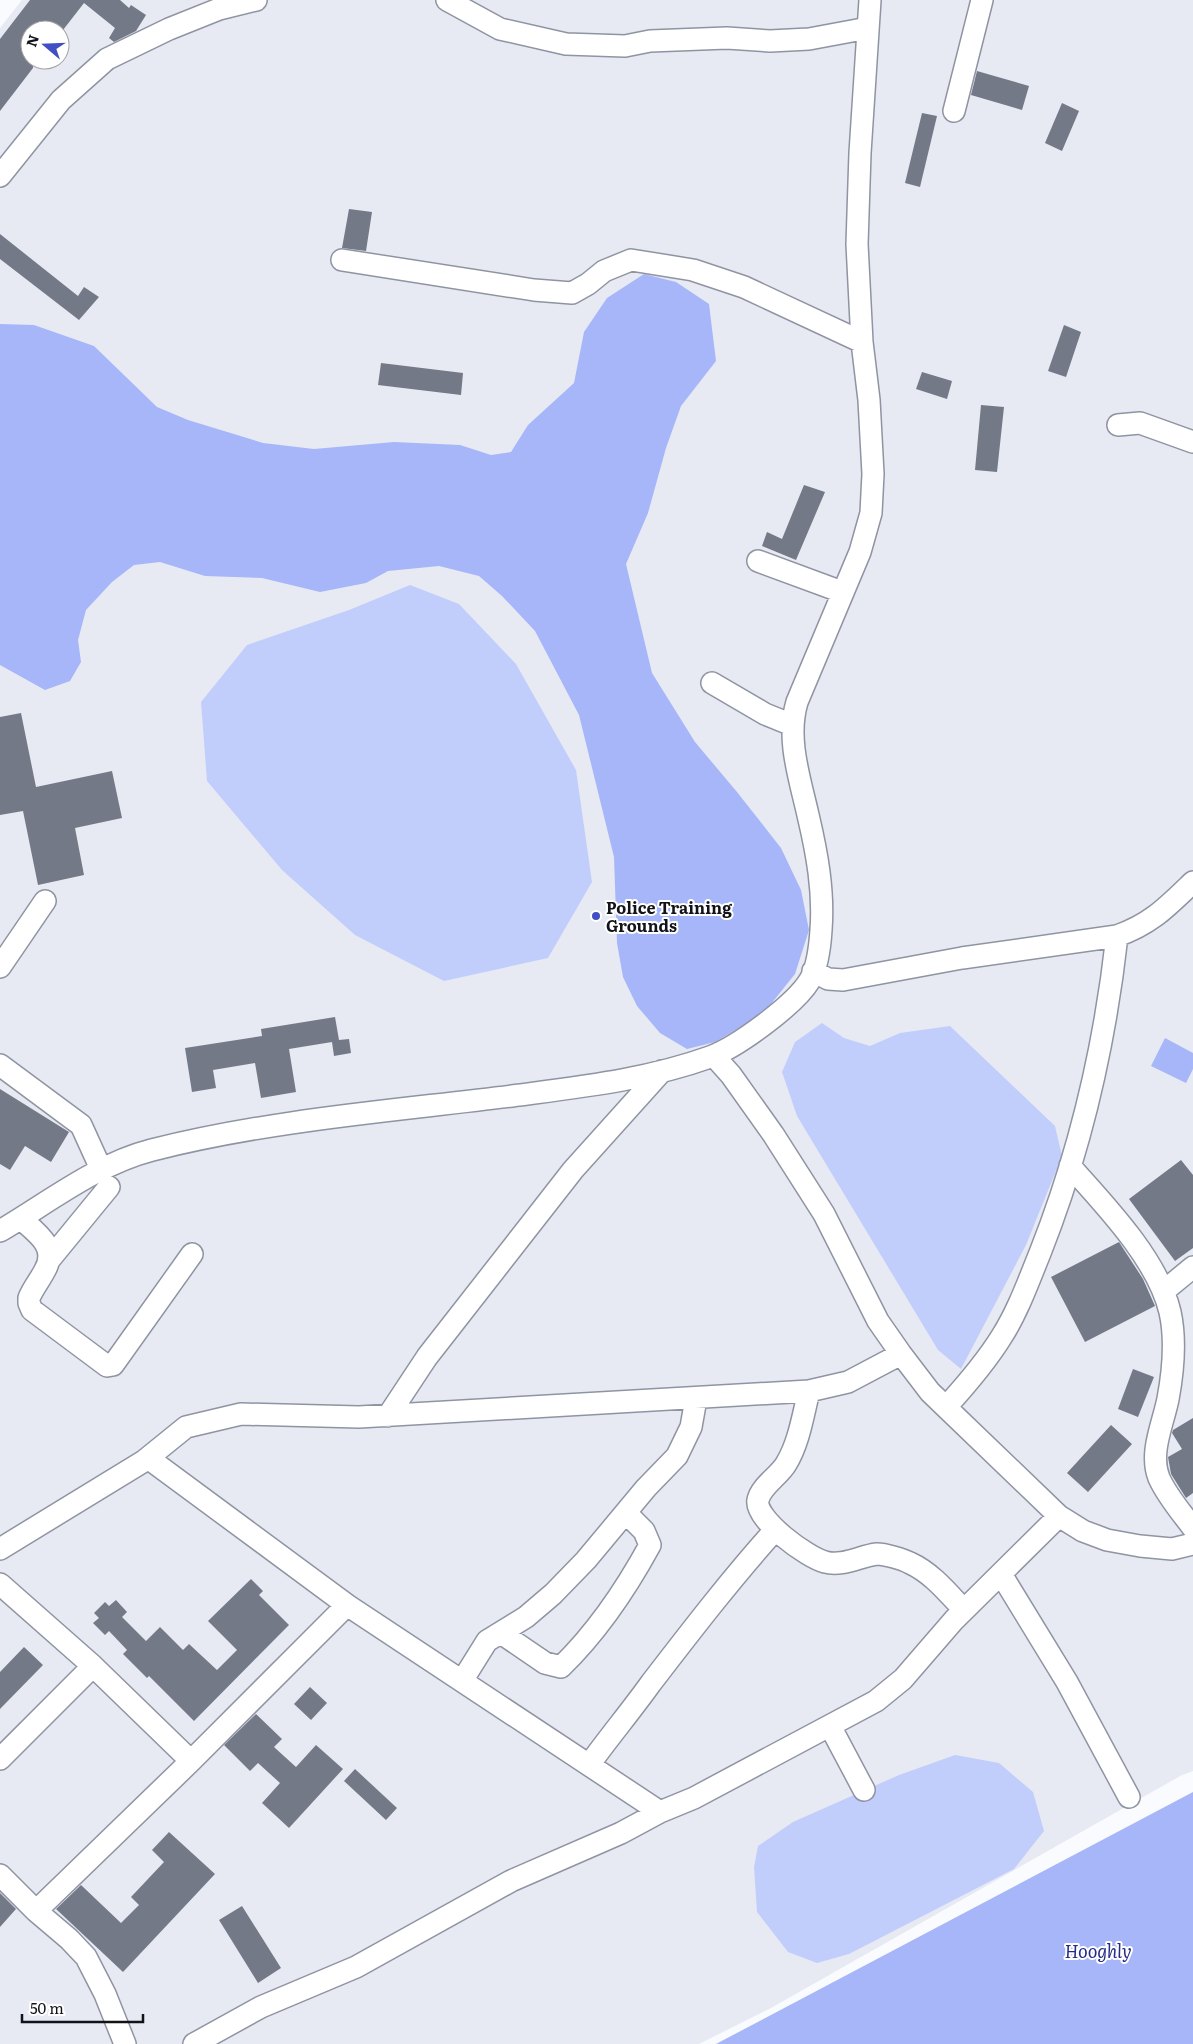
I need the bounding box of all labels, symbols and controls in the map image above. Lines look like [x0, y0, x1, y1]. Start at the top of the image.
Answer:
north arrow [20, 20, 70, 70]
text: N [20, 31, 43, 49]
place label: Police Training Grounds [606, 895, 732, 937]
marker: Police Training Grounds [590, 910, 602, 922]
water label: Hooghly [1064, 1937, 1132, 1964]
scale bar [22, 1992, 144, 2024]
text: 50 m [30, 1996, 64, 2019]

